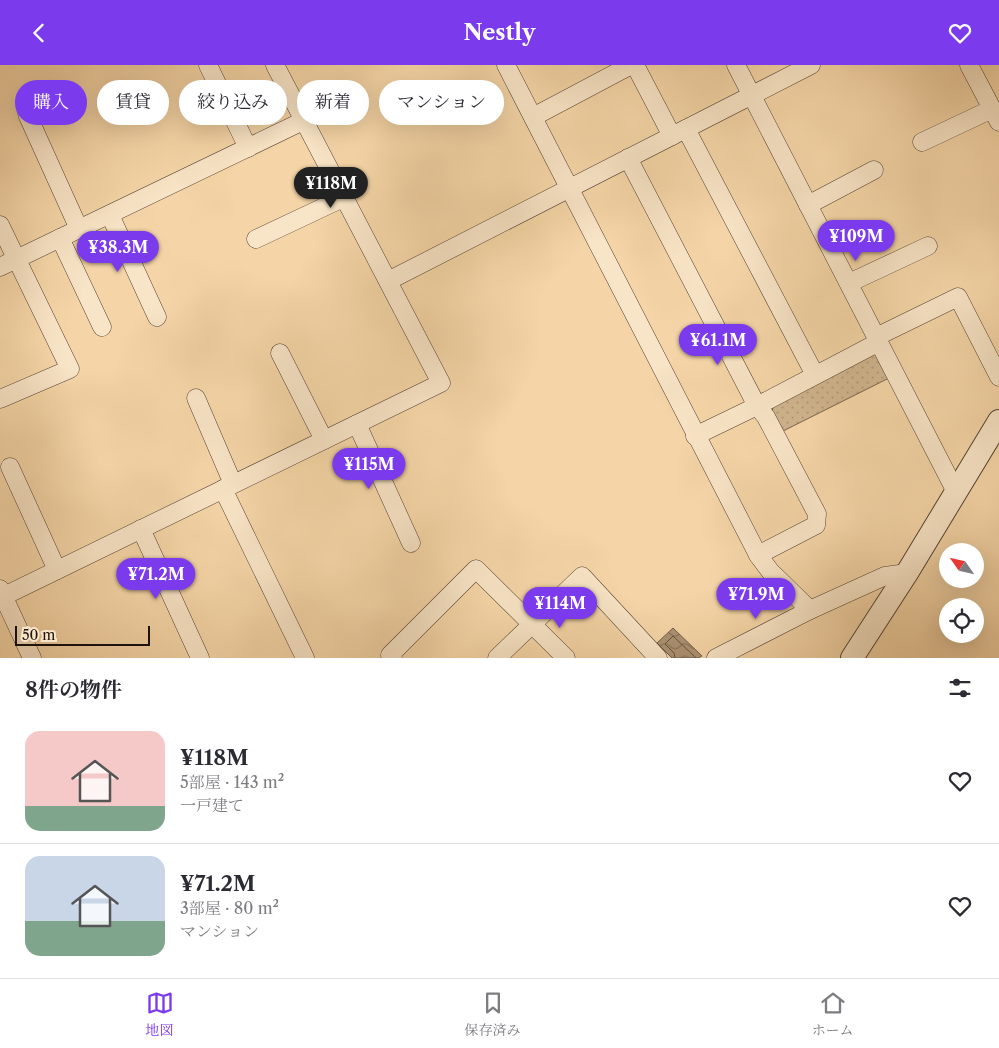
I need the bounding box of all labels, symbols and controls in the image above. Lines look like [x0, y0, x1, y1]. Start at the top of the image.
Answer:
icon: back [25, 19, 53, 47]
text: Nestly [464, 19, 535, 46]
icon: heart [946, 19, 974, 47]
chip: 購入 [15, 80, 87, 125]
chip: 賃貸 [97, 80, 169, 125]
chip: 絞り込み [179, 80, 287, 125]
chip: 新着 [297, 80, 369, 125]
chip: マンション [379, 80, 504, 125]
pin: ¥118M [296, 167, 366, 209]
text: ¥118M [305, 173, 357, 193]
pin: ¥109M [821, 219, 891, 262]
text: ¥109M [829, 226, 883, 246]
pin: ¥38.3M [77, 231, 159, 273]
text: ¥38.3M [88, 237, 148, 257]
pin: ¥61.1M [677, 323, 759, 366]
text: ¥61.1M [690, 330, 746, 350]
pin: ¥115M [334, 447, 404, 490]
text: ¥115M [343, 454, 395, 474]
north arrow [939, 543, 984, 587]
map controls [939, 543, 984, 643]
pin: ¥71.2M [115, 557, 197, 600]
text: ¥71.2M [127, 564, 185, 584]
pin: ¥71.9M [715, 577, 797, 620]
text: ¥71.9M [727, 584, 785, 604]
pin: ¥114M [525, 587, 595, 629]
text: ¥114M [534, 593, 586, 613]
button: locate [939, 598, 984, 643]
scale bar [15, 623, 150, 646]
text: 50 m [22, 626, 55, 644]
icon: filters [946, 674, 974, 702]
text: 8件の物件 [25, 677, 122, 702]
text: ¥118M [180, 745, 249, 770]
icon: home [65, 751, 125, 811]
icon: heart [946, 767, 974, 795]
text: 5部屋 · 143 m² [180, 772, 284, 792]
text: 一戸建て [180, 795, 244, 815]
text: ¥71.2M [180, 871, 255, 896]
icon: home [65, 876, 125, 936]
icon: heart [946, 892, 974, 920]
text: 3部屋 · 80 m² [180, 898, 279, 918]
text: マンション [180, 921, 259, 941]
tab: 地図 [146, 989, 174, 1039]
tab: 保存済み [465, 989, 521, 1039]
tab: ホーム [812, 989, 854, 1039]

